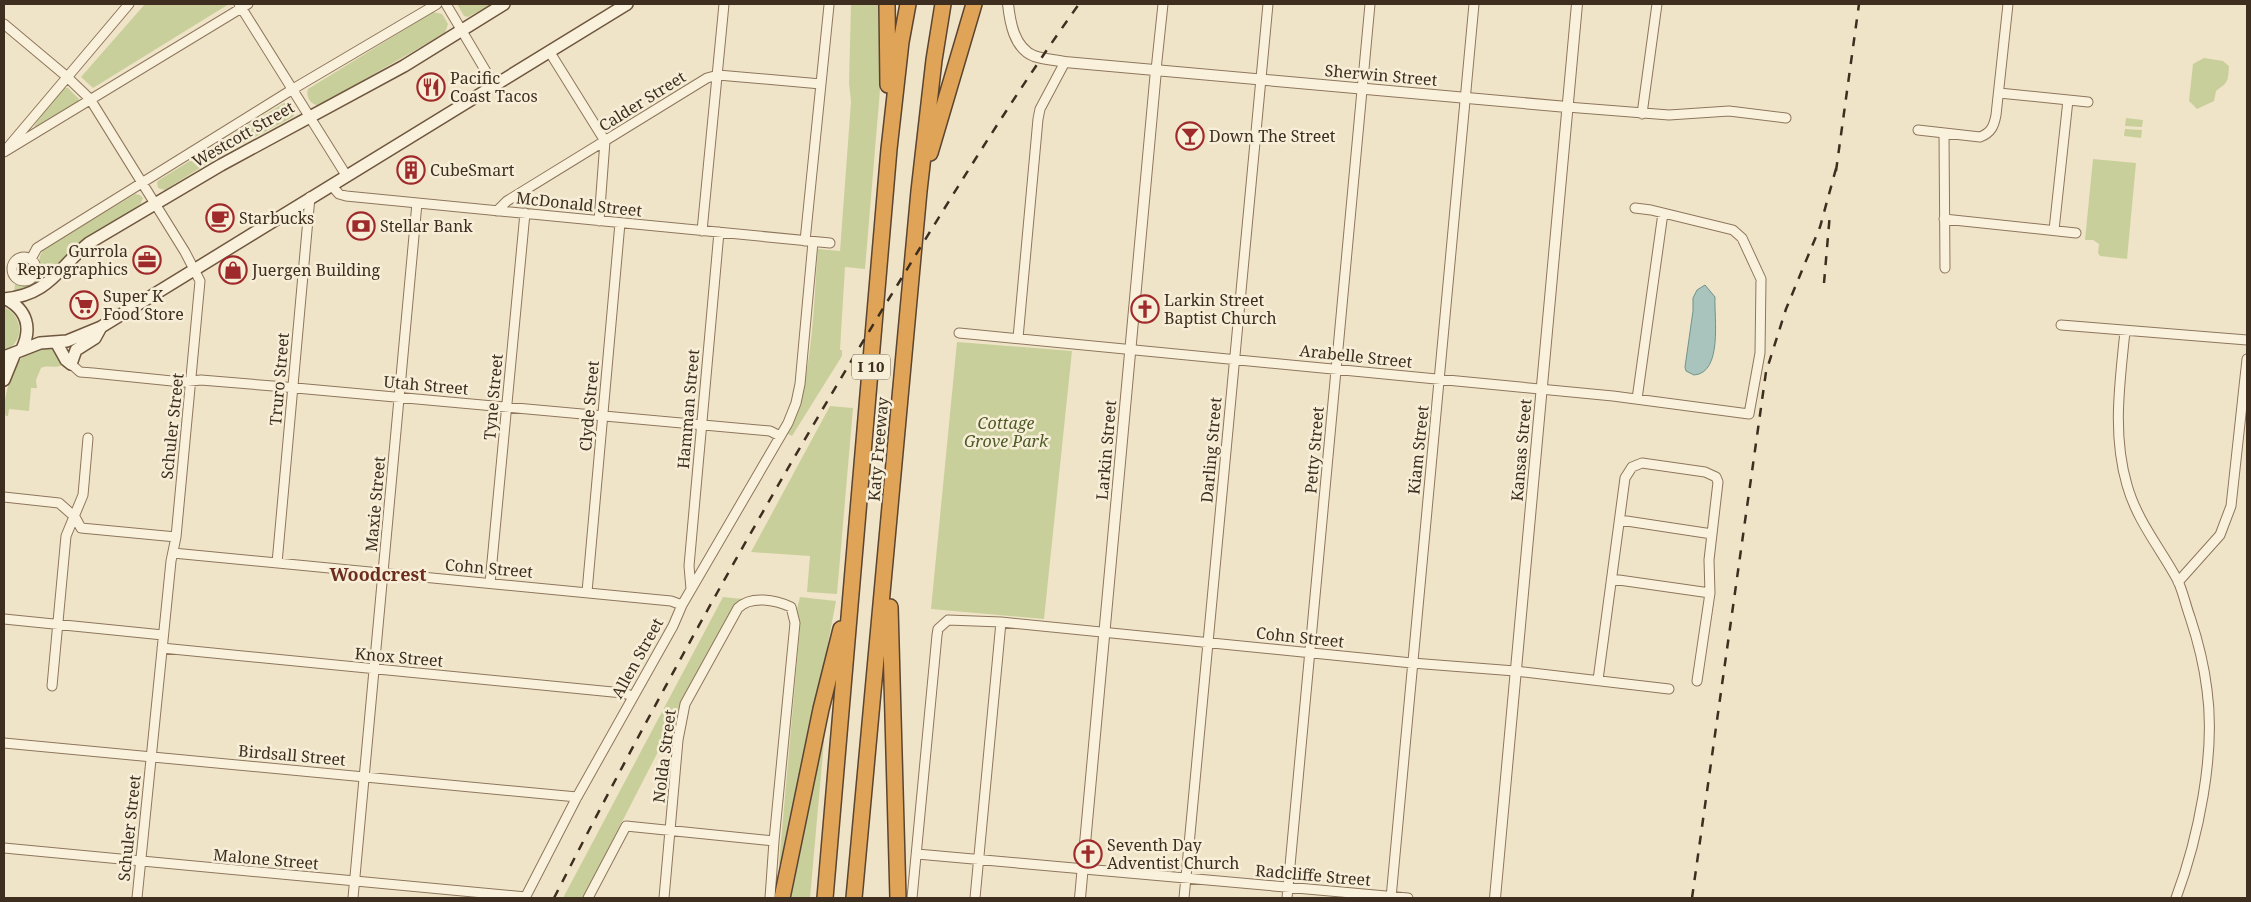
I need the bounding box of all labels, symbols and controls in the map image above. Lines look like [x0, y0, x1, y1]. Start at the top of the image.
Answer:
street label: Sherwin Street [1324, 59, 1439, 91]
street label: Calder Street [594, 65, 690, 136]
place label: Pacific Coast Tacos [450, 67, 538, 107]
restaurant icon: Pacific Coast Tacos [416, 72, 446, 102]
street label: Westcott Street [188, 96, 298, 172]
bar icon: Down The Street [1175, 121, 1205, 151]
place label: Down The Street [1209, 125, 1336, 147]
building icon: CubeSmart [396, 155, 426, 185]
place label: CubeSmart [430, 159, 515, 181]
street label: McDonald Street [515, 186, 643, 222]
cafe icon: Starbucks [205, 203, 235, 233]
place label: Starbucks [239, 207, 314, 229]
bank icon: Stellar Bank [346, 211, 376, 241]
place label: Stellar Bank [380, 215, 473, 237]
place label: Gurrola Reprographics [17, 240, 128, 280]
office icon: Gurrola Reprographics [132, 245, 162, 275]
shop icon: Juergen Building [218, 255, 248, 285]
place label: Juergen Building [251, 259, 381, 281]
place label: Super K Food Store [103, 285, 184, 325]
place label: Larkin Street Baptist Church [1164, 289, 1277, 329]
supermarket icon: Super K Food Store [69, 290, 99, 320]
church icon: Larkin Street Baptist Church [1130, 294, 1160, 324]
street label: Truro Street [264, 331, 294, 426]
street label: Arabelle Street [1299, 339, 1414, 373]
street label: Hamman Street [672, 348, 704, 470]
street label: Tyne Street [478, 353, 508, 441]
road number: I 10 [852, 354, 890, 380]
street label: Clyde Street [574, 359, 604, 452]
street label: Utah Street [383, 370, 470, 400]
street label: Schuler Street [155, 371, 189, 480]
street label: Katy Freeway [862, 395, 894, 502]
street label: Darling Street [1195, 396, 1227, 504]
street label: Kansas Street [1506, 398, 1536, 502]
street label: Larkin Street [1091, 399, 1121, 501]
street label: Kiam Street [1402, 404, 1434, 496]
street label: Petty Street [1299, 405, 1329, 494]
park label: Cottage Grove Park [964, 412, 1049, 452]
street label: Maxie Street [360, 455, 390, 553]
street label: Cohn Street [444, 553, 534, 583]
district label: Woodcrest [329, 562, 427, 586]
street label: Allen Street [606, 613, 668, 702]
street label: Cohn Street [1255, 621, 1345, 653]
street label: Knox Street [354, 642, 445, 672]
street label: Nolda Street [647, 708, 681, 804]
street label: Birdsall Street [237, 739, 347, 771]
street label: Schuler Street [112, 773, 146, 882]
place label: Seventh Day Adventist Church [1107, 834, 1239, 874]
church icon: Seventh Day Adventist Church [1073, 839, 1103, 869]
street label: Malone Street [212, 843, 320, 875]
street label: Radcliffe Street [1254, 859, 1372, 891]

